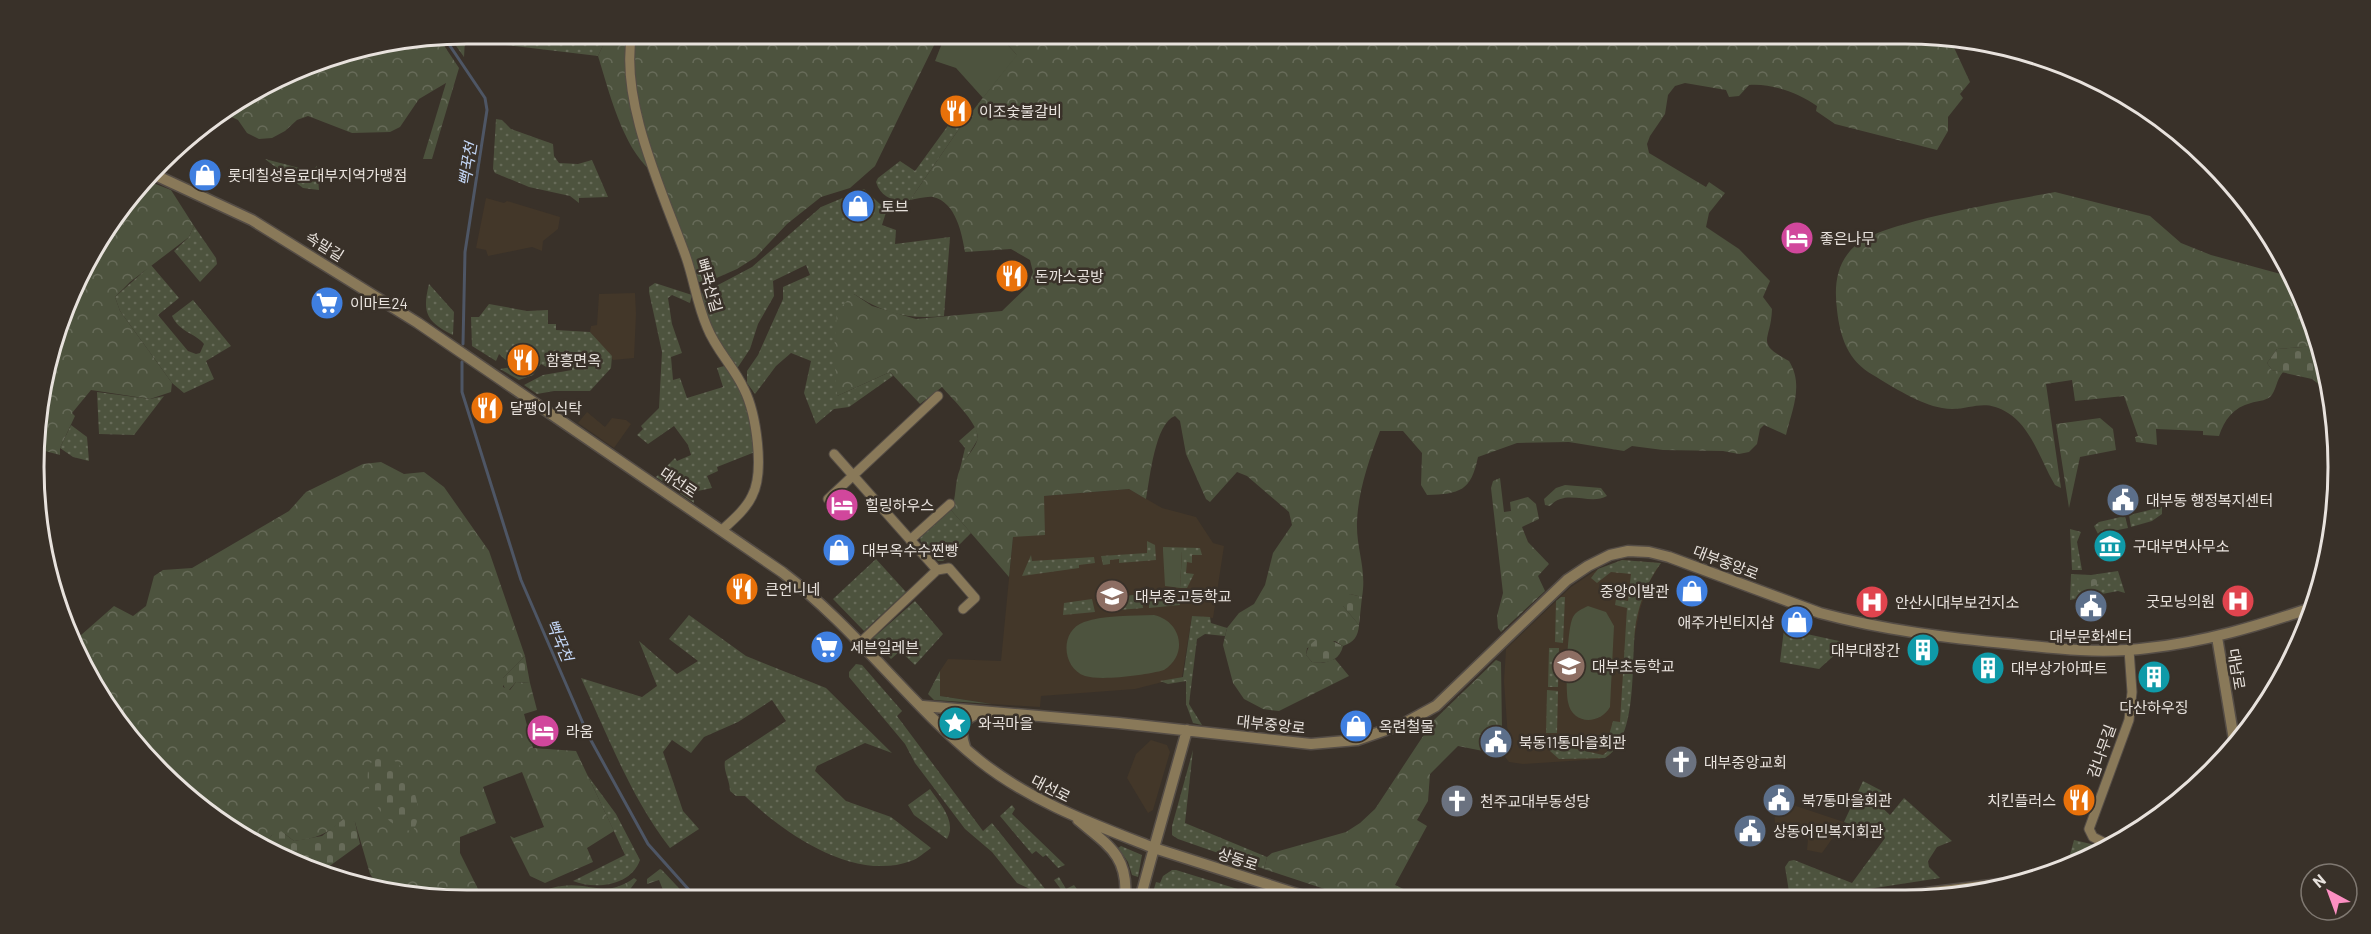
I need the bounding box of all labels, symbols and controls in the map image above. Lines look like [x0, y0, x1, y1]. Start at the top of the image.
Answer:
restaurant icon: 이조숯불갈비 [938, 93, 974, 129]
place label: 이조숯불갈비 [979, 102, 1062, 120]
water label: 뻑꾹천 [454, 138, 480, 187]
shop icon: 롯데칠성음료대부지역가맹점 [187, 157, 223, 193]
place label: 롯데칠성음료대부지역가맹점 [228, 166, 407, 184]
shop icon: 토브 [840, 188, 876, 224]
place label: 토브 [881, 197, 909, 215]
hotel icon: 좋은나무 [1779, 220, 1815, 256]
street label: 속말길 [303, 227, 347, 265]
place label: 좋은나무 [1820, 229, 1875, 247]
street label: 뻐꾹산길 [694, 256, 726, 314]
restaurant icon: 돈까스공방 [994, 258, 1030, 294]
place label: 돈까스공방 [1035, 267, 1104, 285]
supermarket icon: 이마트24 [309, 285, 345, 321]
place label: 이마트24 [350, 294, 408, 312]
restaurant icon: 함흥면옥 [505, 342, 541, 378]
place label: 함흥면옥 [546, 351, 601, 369]
restaurant icon: 달팽이 식탁 [469, 390, 505, 426]
place label: 달팽이 식탁 [510, 399, 582, 417]
street label: 대선로 [657, 463, 701, 501]
public building icon: 대부동 행정복지센터 [2105, 482, 2141, 518]
hotel icon: 힐링하우스 [824, 487, 860, 523]
place label: 대부동 행정복지센터 [2146, 491, 2273, 509]
place label: 힐링하우스 [865, 496, 934, 514]
museum icon: 구대부면사무소 [2092, 528, 2128, 564]
shop icon: 대부옥수수찐빵 [821, 532, 857, 568]
place label: 구대부면사무소 [2133, 537, 2230, 555]
place label: 대부옥수수찐빵 [862, 541, 959, 559]
street label: 대부중앙로 [1691, 541, 1761, 583]
restaurant icon: 큰언니네 [724, 571, 760, 607]
shop icon: 중앙이발관 [1674, 573, 1710, 609]
school or university icon: 대부중고등학교 [1094, 578, 1130, 614]
place label: 큰언니네 [765, 580, 820, 598]
place label: 중앙이발관 [1600, 582, 1669, 600]
hospital icon: 굿모닝의원 [2220, 583, 2256, 619]
hospital icon: 안산시대부보건지소 [1854, 584, 1890, 620]
place label: 대부중고등학교 [1135, 587, 1232, 605]
public building icon: 대부문화센터 [2073, 588, 2109, 624]
place label: 굿모닝의원 [2146, 592, 2215, 610]
place label: 안산시대부보건지소 [1895, 593, 2019, 611]
shop icon: 애주가빈티지샵 [1779, 604, 1815, 640]
place label: 애주가빈티지샵 [1677, 613, 1774, 631]
water label: 뻑꾹천 [543, 616, 578, 666]
place label: 대부문화센터 [2050, 627, 2132, 645]
supermarket icon: 세븐일레븐 [809, 629, 845, 665]
building icon: 대부대장간 [1905, 632, 1941, 668]
place label: 세븐일레븐 [850, 638, 919, 656]
place label: 대부대장간 [1831, 641, 1900, 659]
street label: 대남로 [2225, 647, 2249, 691]
school or university icon: 대부초등학교 [1551, 648, 1587, 684]
building icon: 대부상가아파트 [1970, 650, 2006, 686]
place label: 대부초등학교 [1592, 657, 1675, 675]
place label: 대부상가아파트 [2011, 659, 2108, 677]
building icon: 다산하우징 [2136, 659, 2172, 695]
place label: 다산하우징 [2119, 698, 2189, 716]
place icon: 와곡마을 [937, 705, 973, 741]
shop icon: 옥련철물 [1338, 708, 1374, 744]
street label: 대부중앙로 [1236, 711, 1306, 737]
hotel icon: 라움 [525, 713, 561, 749]
place label: 와곡마을 [978, 714, 1033, 732]
place label: 옥련철물 [1379, 717, 1434, 735]
place label: 라움 [566, 722, 594, 740]
street label: 감나무길 [2083, 722, 2119, 780]
public building icon: 북동11통마을회관 [1478, 724, 1514, 760]
place label: 북동11통마을회관 [1519, 733, 1626, 751]
church icon: 대부중앙교회 [1663, 744, 1699, 780]
place label: 대부중앙교회 [1704, 753, 1787, 771]
street label: 대선로 [1028, 771, 1074, 805]
public building icon: 북7통마을회관 [1761, 782, 1797, 818]
restaurant icon: 치킨플러스 [2061, 782, 2097, 818]
church icon: 천주교대부동성당 [1439, 783, 1475, 819]
place label: 북7통마을회관 [1802, 791, 1892, 809]
place label: 치킨플러스 [1987, 791, 2056, 809]
place label: 천주교대부동성당 [1480, 792, 1591, 810]
public building icon: 상동어민복지회관 [1732, 813, 1768, 849]
place label: 상동어민복지회관 [1773, 822, 1884, 840]
street label: 상동로 [1216, 844, 1260, 874]
north arrow [2299, 862, 2359, 922]
text: N [2309, 870, 2329, 891]

